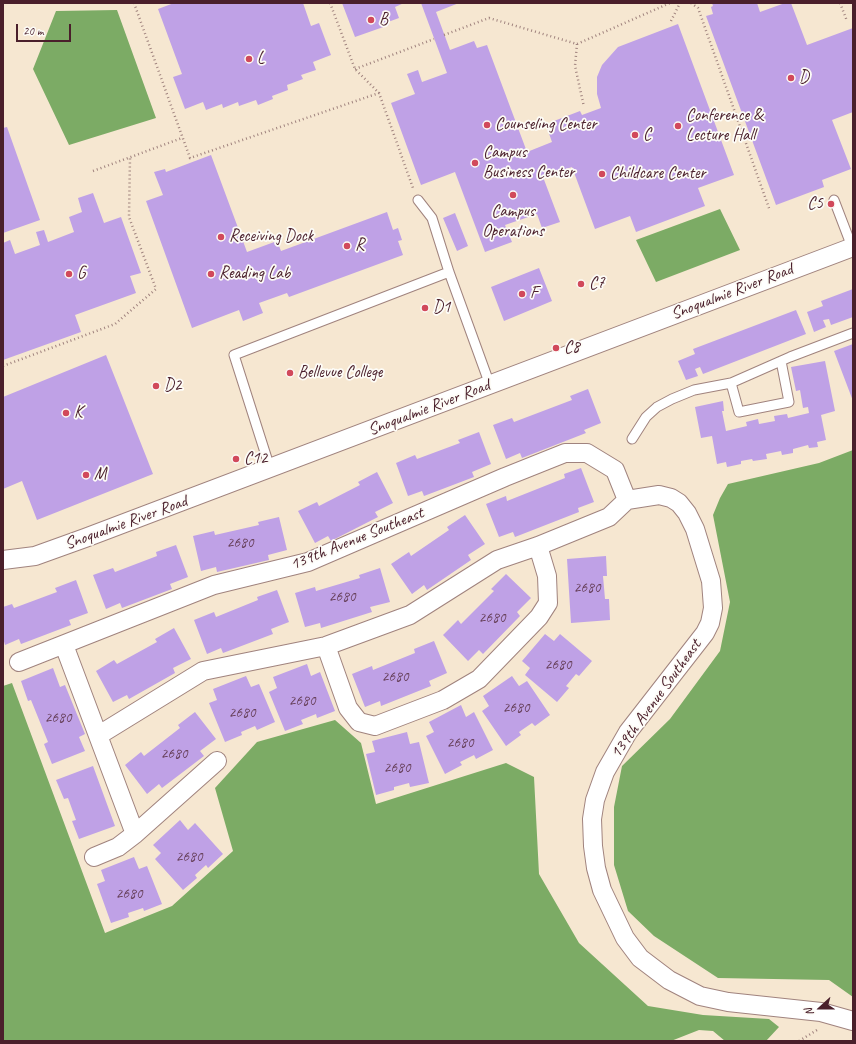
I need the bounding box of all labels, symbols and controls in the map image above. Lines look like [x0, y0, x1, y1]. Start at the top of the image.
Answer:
place label: B [379, 10, 388, 30]
marker: B [366, 15, 376, 25]
scale bar [18, 16, 73, 42]
text: 20 m [23, 23, 43, 39]
place label: L [257, 49, 264, 69]
marker: L [244, 54, 254, 64]
place label: D [799, 68, 809, 88]
marker: D [786, 73, 796, 83]
place label: Conference & Lecture Hall [686, 106, 763, 146]
place label: Counseling Center [495, 115, 597, 135]
marker: Counseling Center [482, 120, 492, 130]
marker: Conference & Lecture Hall [673, 121, 683, 131]
place label: C [643, 125, 651, 145]
marker: C [630, 130, 640, 140]
place label: Campus Business Center [483, 143, 574, 183]
marker: Campus Business Center [470, 158, 480, 168]
place label: Childcare Center [610, 164, 706, 184]
marker: Childcare Center [597, 169, 607, 179]
marker: Campus Operations [508, 190, 518, 200]
place label: C5 [807, 194, 823, 214]
marker: C5 [826, 199, 836, 209]
place label: Campus Operations [482, 202, 544, 242]
place label: Receiving Dock [229, 227, 313, 247]
marker: Receiving Dock [216, 232, 226, 242]
place label: R [355, 236, 364, 256]
marker: R [342, 241, 352, 251]
street label: Snoqualmie River Road [668, 259, 796, 325]
place label: G [77, 264, 85, 284]
place label: Reading Lab [219, 264, 290, 284]
marker: G [64, 269, 74, 279]
marker: Reading Lab [206, 269, 216, 279]
place label: C7 [589, 274, 605, 294]
marker: C7 [576, 279, 586, 289]
place label: F [530, 284, 538, 304]
marker: F [517, 289, 527, 299]
place label: D1 [433, 298, 450, 318]
marker: D1 [420, 303, 430, 313]
place label: C8 [564, 338, 580, 358]
marker: C8 [551, 343, 561, 353]
place label: Bellevue College [298, 363, 382, 383]
marker: Bellevue College [285, 368, 295, 378]
street label: Snoqualmie River Road [365, 375, 493, 441]
place label: D2 [164, 376, 181, 396]
marker: D2 [151, 381, 161, 391]
place label: K [74, 403, 82, 423]
marker: K [61, 408, 71, 418]
place label: C12 [244, 449, 267, 469]
marker: C12 [231, 454, 241, 464]
place label: M [94, 465, 106, 485]
marker: M [81, 470, 91, 480]
street label: Snoqualmie River Road [62, 491, 190, 555]
street label: 139th Avenue Southeast [287, 503, 427, 575]
house number: 2680 [227, 534, 253, 552]
house number: 2680 [574, 579, 600, 597]
house number: 2680 [329, 588, 355, 606]
house number: 2680 [479, 609, 505, 627]
street label: 139th Avenue Southeast [606, 636, 706, 762]
house number: 2680 [545, 656, 571, 674]
house number: 2680 [382, 668, 408, 686]
house number: 2680 [289, 692, 315, 710]
house number: 2680 [503, 699, 529, 717]
house number: 2680 [229, 704, 255, 722]
house number: 2680 [45, 709, 71, 727]
house number: 2680 [447, 734, 473, 752]
house number: 2680 [161, 745, 187, 763]
house number: 2680 [384, 759, 410, 777]
house number: 2680 [176, 848, 202, 866]
house number: 2680 [116, 885, 142, 903]
north arrow [800, 988, 840, 1028]
text: N [801, 1007, 817, 1018]

